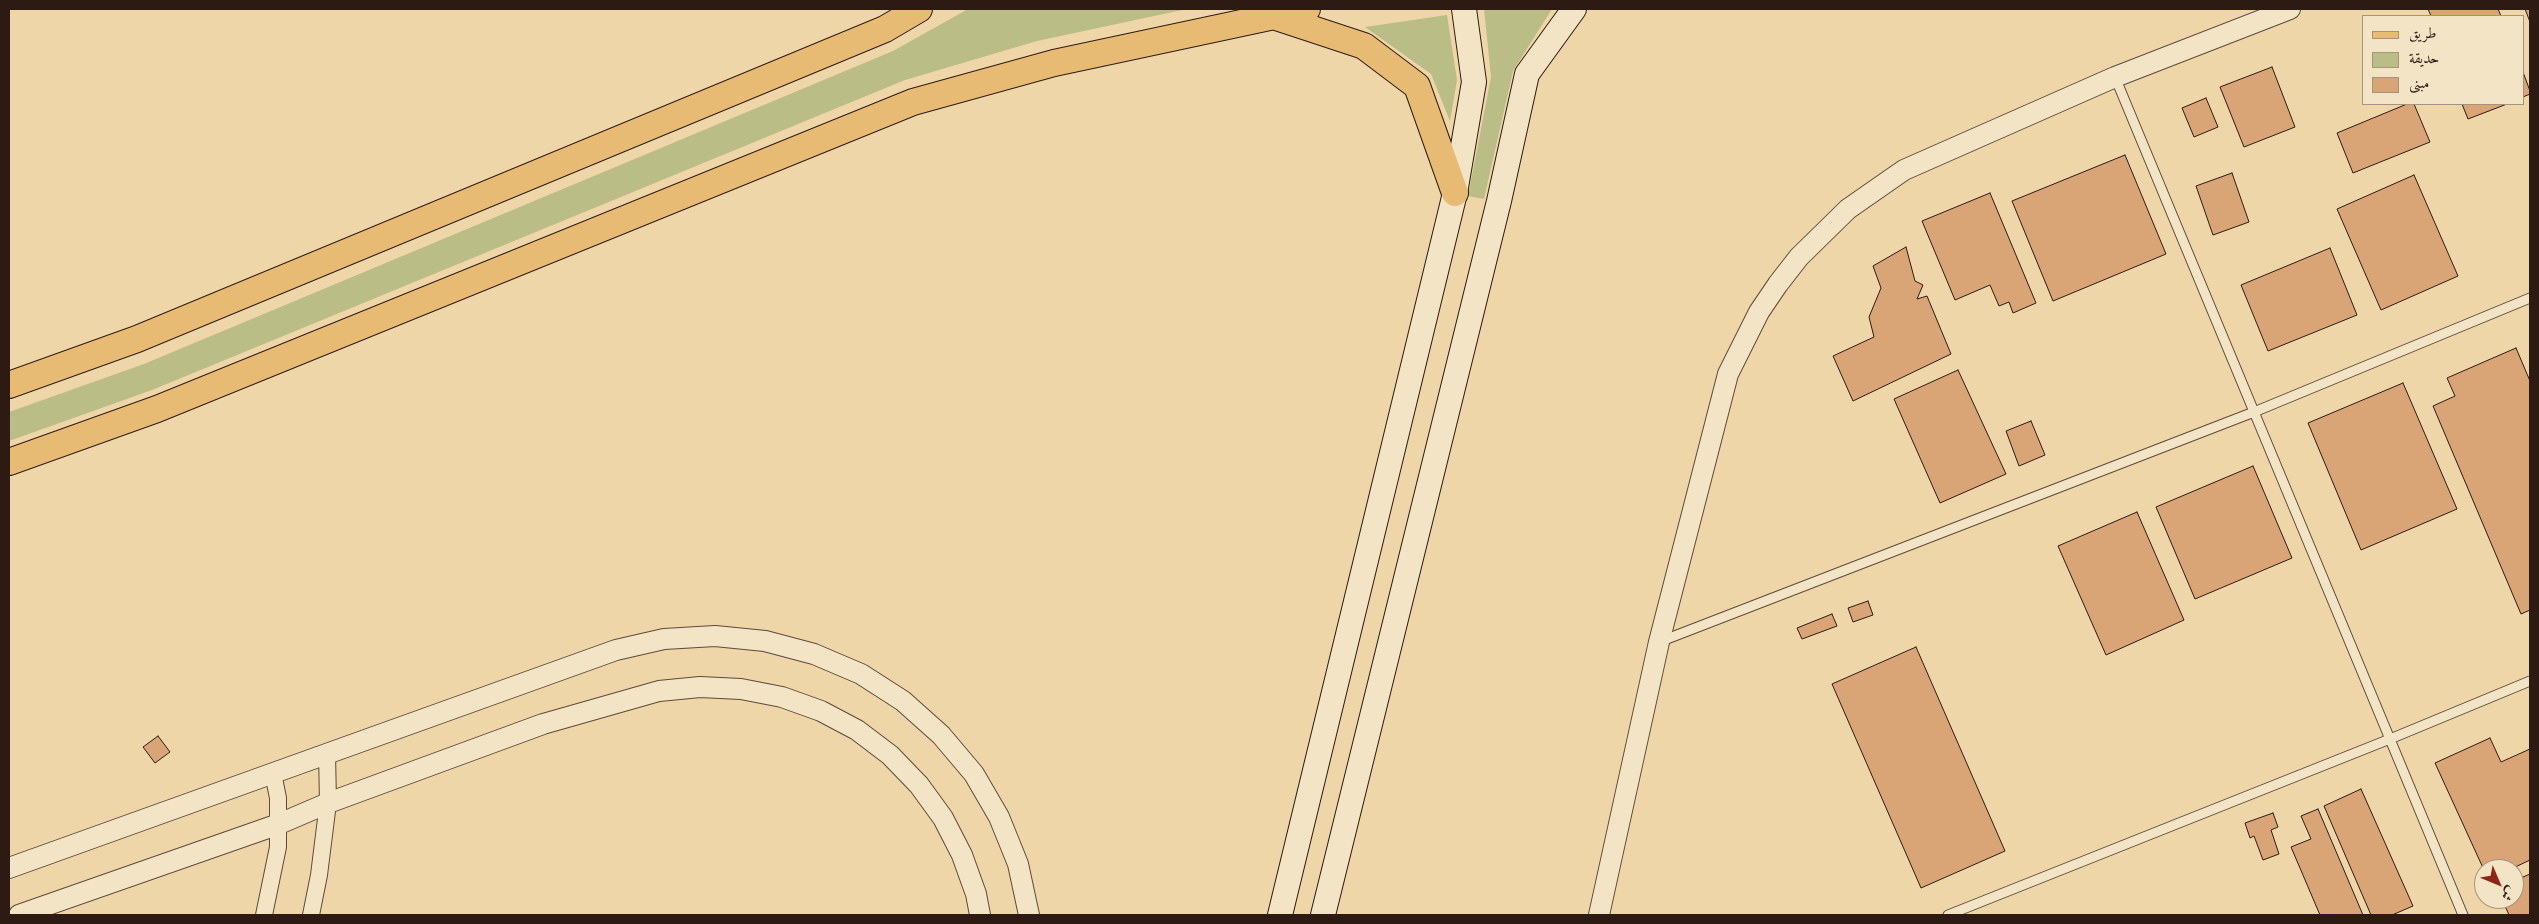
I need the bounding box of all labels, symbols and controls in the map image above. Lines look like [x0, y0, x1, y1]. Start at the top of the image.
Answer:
legend [2362, 15, 2524, 105]
text: طريق [2409, 23, 2436, 42]
text: حديقة [2409, 48, 2439, 67]
text: مبنى [2409, 73, 2429, 92]
north arrow [2474, 859, 2524, 909]
text: ش [2498, 883, 2520, 905]

